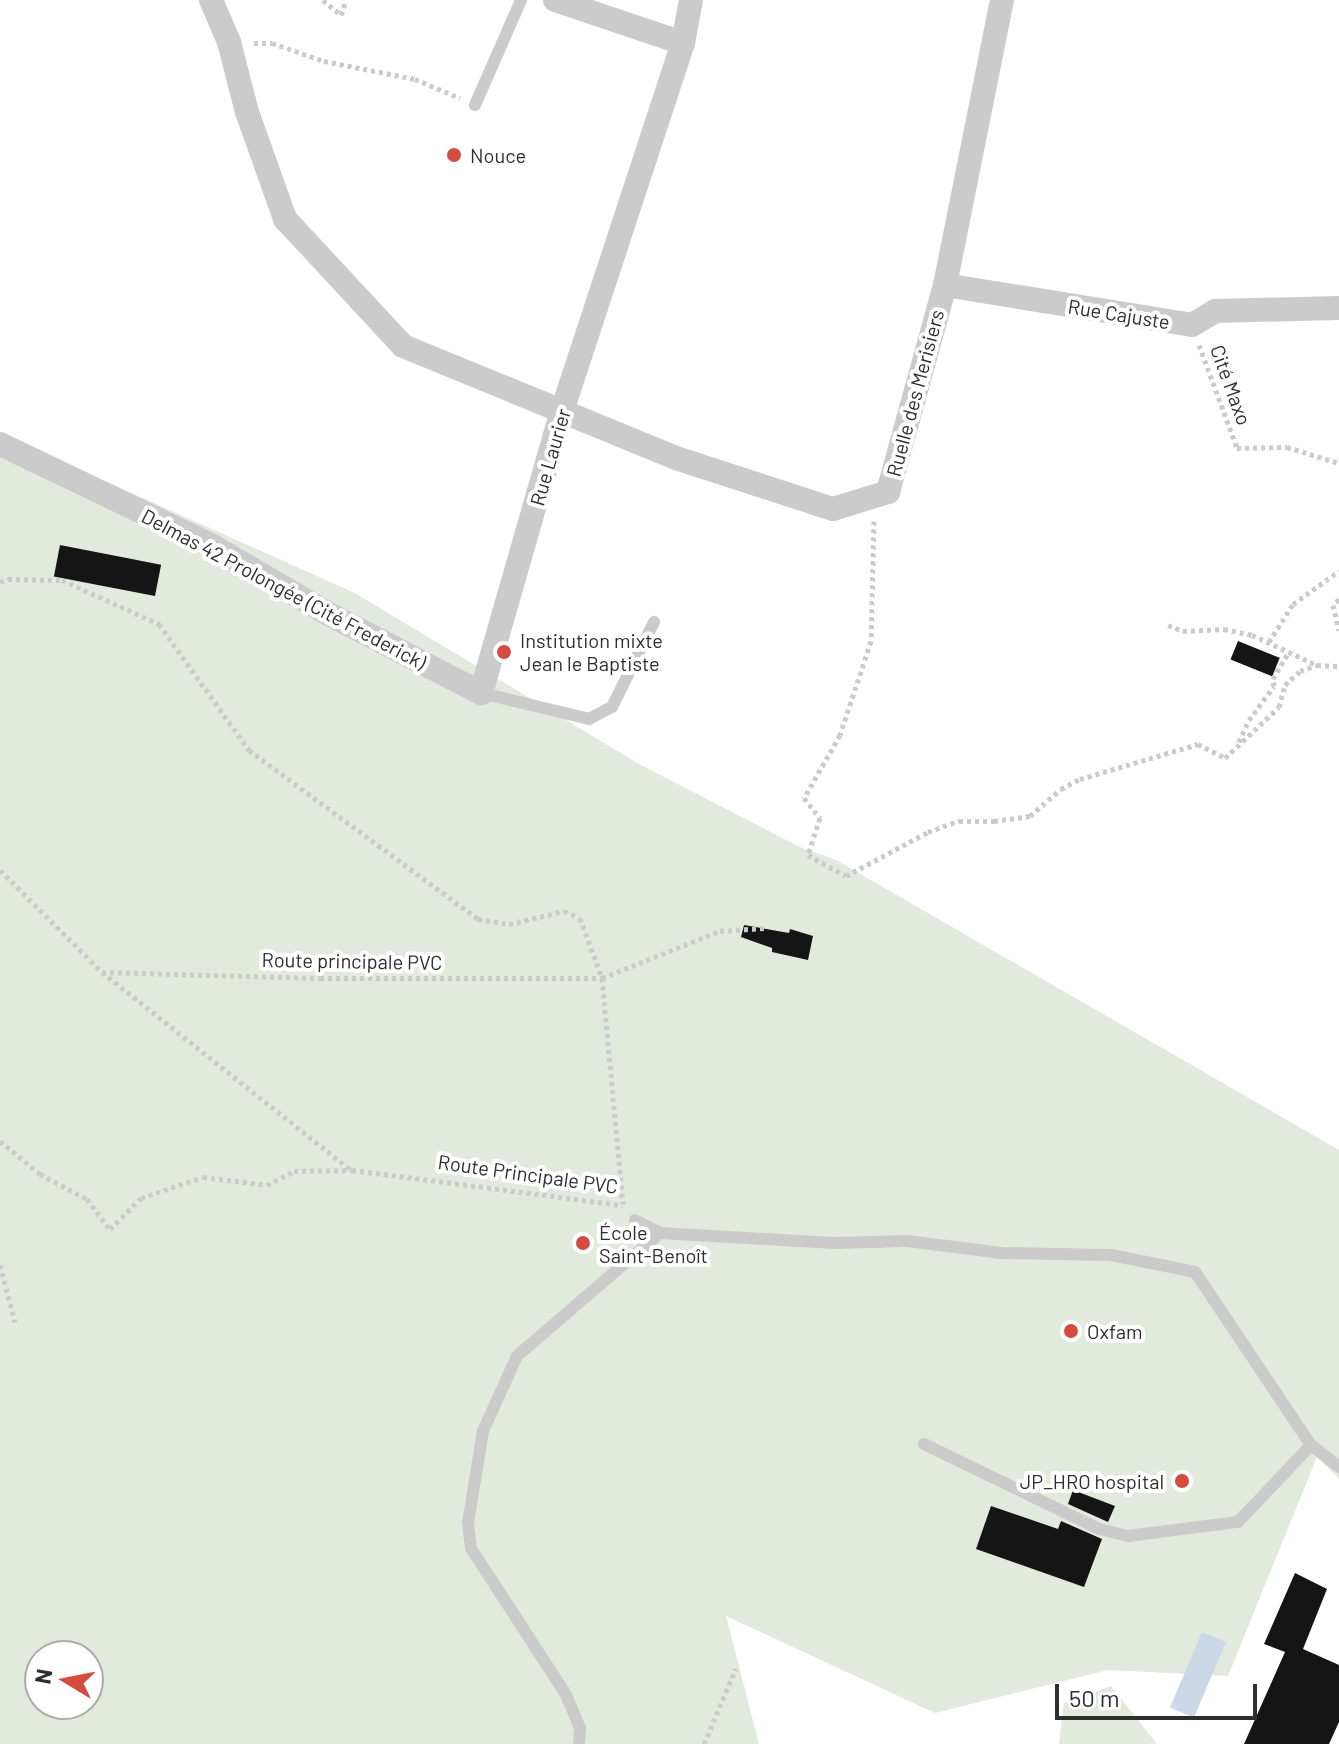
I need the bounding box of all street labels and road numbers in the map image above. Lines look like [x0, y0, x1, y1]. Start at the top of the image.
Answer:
street label: Rue Cajuste [1066, 294, 1172, 334]
street label: Ruelle des Merisiers [881, 307, 949, 479]
street label: Cité Maxo [1205, 342, 1257, 428]
street label: Rue Laurier [525, 406, 575, 508]
street label: Delmas 42 Prolongée (Cité Frederick) [138, 504, 430, 674]
street label: Route principale PVC [261, 947, 443, 975]
street label: Route Principale PVC [436, 1149, 620, 1199]

